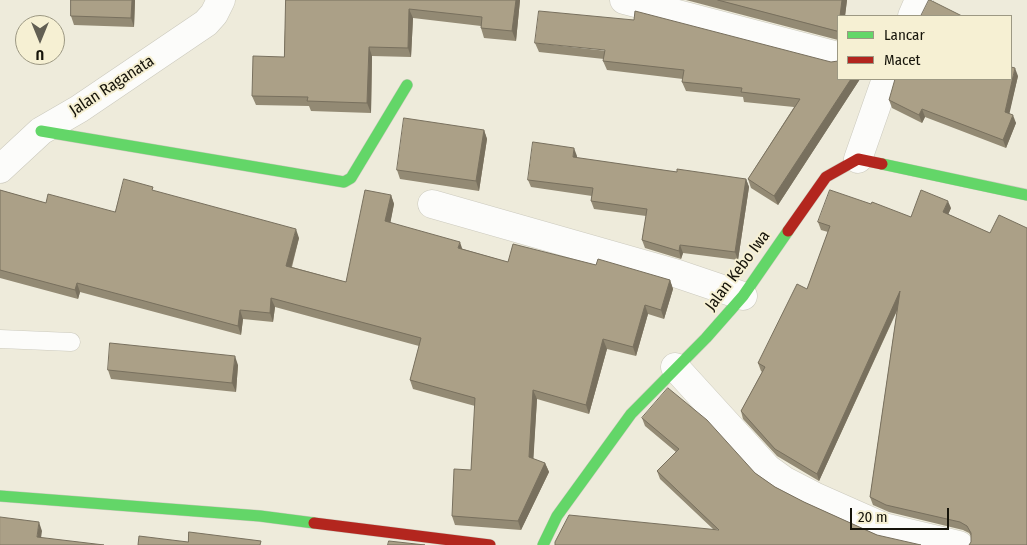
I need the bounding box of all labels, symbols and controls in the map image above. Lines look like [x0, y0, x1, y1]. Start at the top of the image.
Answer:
north arrow [15, 15, 65, 65]
legend [837, 15, 1012, 80]
text: Lancar [884, 26, 925, 44]
text: U [36, 46, 44, 63]
text: Macet [884, 51, 920, 69]
street label: Jalan Raganata [66, 52, 158, 120]
street label: Jalan Kebo Iwa [702, 227, 774, 315]
scale bar [852, 498, 951, 530]
text: 20 m [858, 508, 888, 526]

